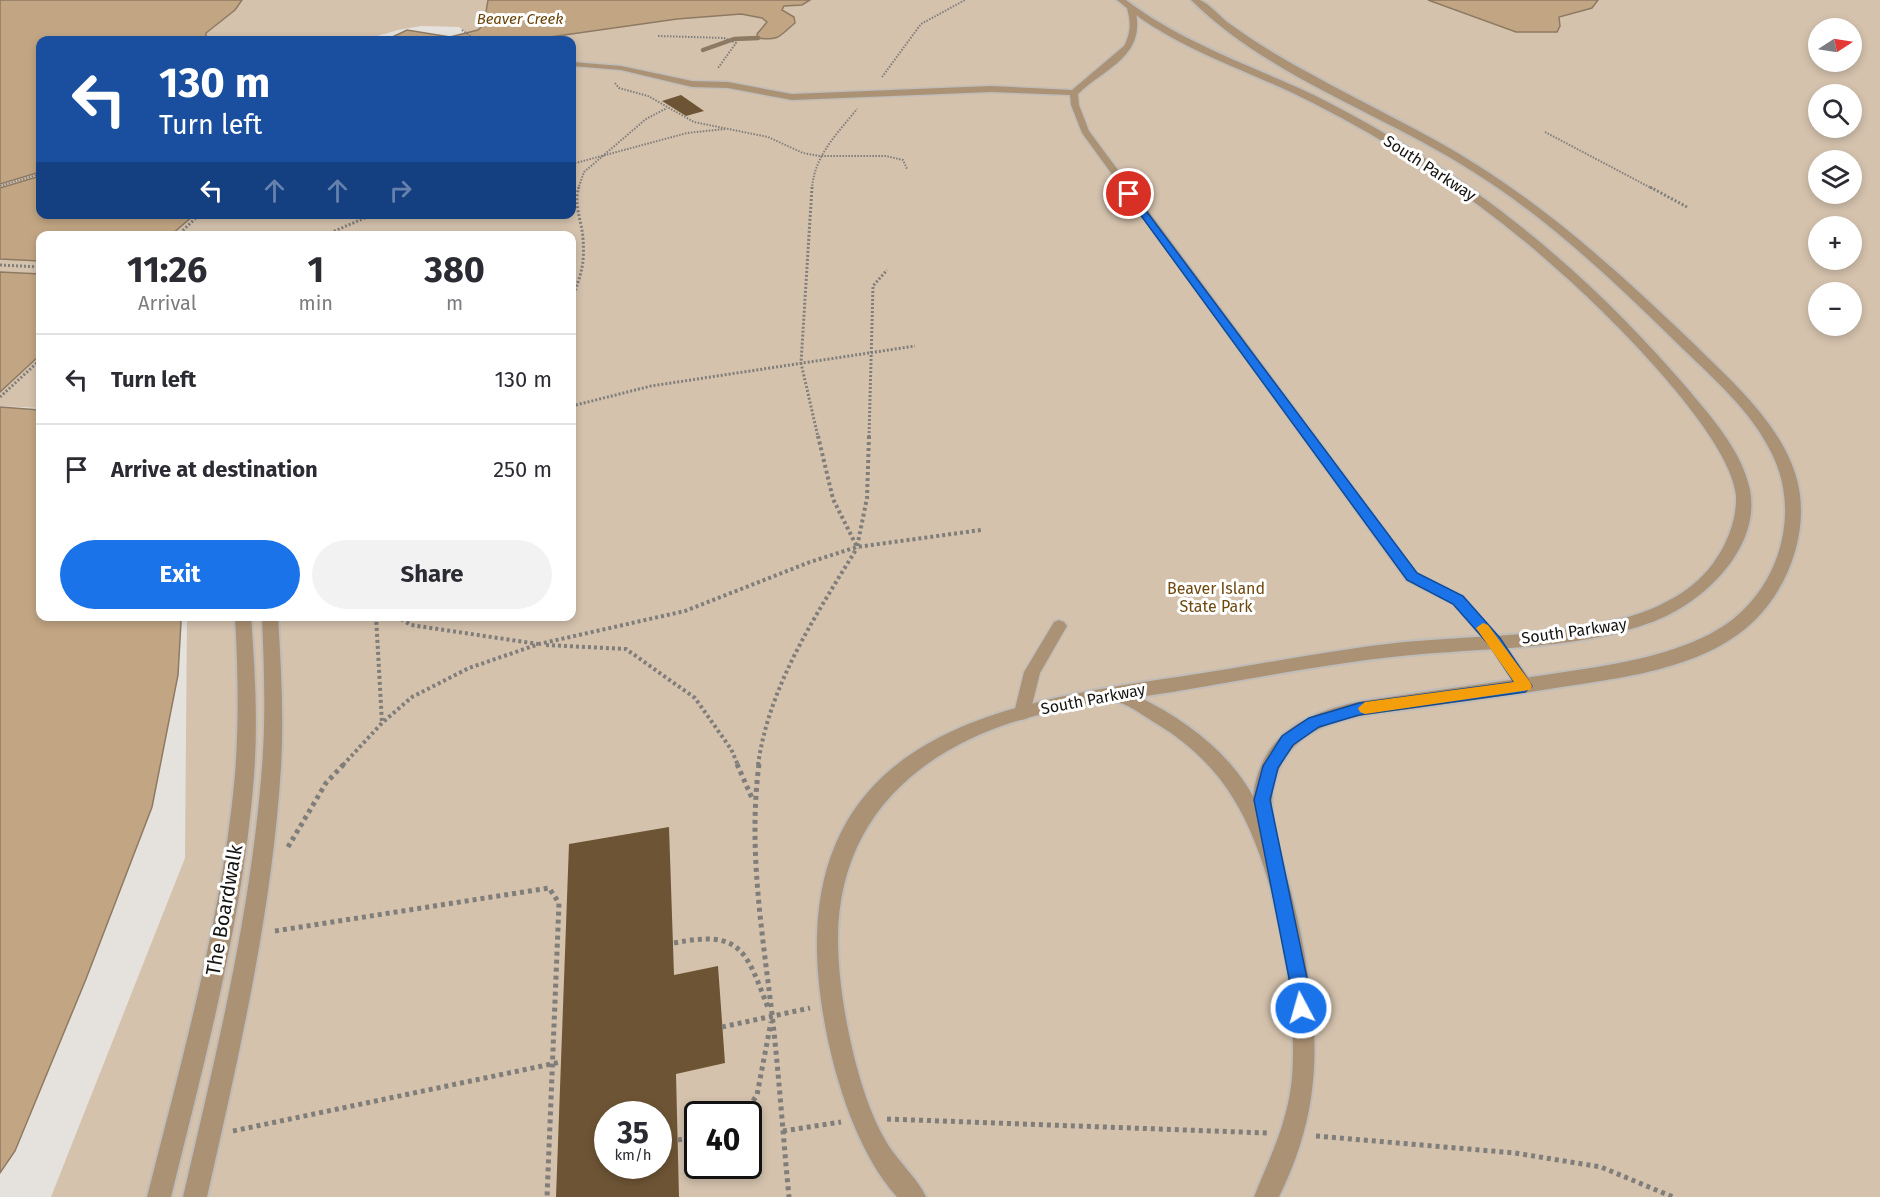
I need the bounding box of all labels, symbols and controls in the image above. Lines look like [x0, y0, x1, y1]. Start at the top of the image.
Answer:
water label: Beaver Creek [477, 10, 563, 28]
north arrow [1808, 18, 1862, 72]
map controls [1808, 18, 1862, 336]
text: 130 m [159, 58, 270, 108]
icon: left [60, 60, 138, 138]
button: search [1808, 84, 1862, 138]
text: Turn left [159, 109, 262, 141]
street label: South Parkway [1380, 131, 1480, 205]
button: layers [1808, 150, 1862, 204]
pin [1103, 168, 1154, 219]
icon: left [195, 174, 228, 207]
icon: ahead [258, 174, 291, 207]
icon: ahead [321, 174, 354, 207]
icon: right [384, 174, 417, 207]
icon: arrive [1112, 177, 1145, 210]
button: + [1808, 216, 1862, 270]
text: 11:26 [127, 248, 207, 292]
text: 1 [307, 248, 324, 292]
text: 380 [424, 248, 485, 292]
button: − [1808, 282, 1862, 336]
text: Arrival [138, 291, 197, 315]
text: min [299, 291, 333, 315]
text: m [446, 291, 463, 315]
icon: left [60, 363, 93, 396]
text: Turn left [111, 366, 196, 393]
text: 130 m [495, 366, 552, 393]
icon: arrive [60, 453, 93, 486]
text: Arrive at destination [111, 456, 318, 483]
text: 250 m [493, 456, 552, 483]
button: Exit [60, 540, 300, 609]
button: Share [312, 540, 552, 609]
park label: Beaver Island State Park [1167, 579, 1265, 616]
street label: South Parkway [1520, 614, 1628, 648]
street label: South Parkway [1039, 680, 1147, 718]
street label: The Boardwalk [201, 842, 247, 977]
position arrow [1269, 976, 1333, 1040]
speed limit sign: 40 [684, 1101, 762, 1179]
text: 35 [617, 1115, 649, 1151]
text: km/h [614, 1146, 652, 1164]

